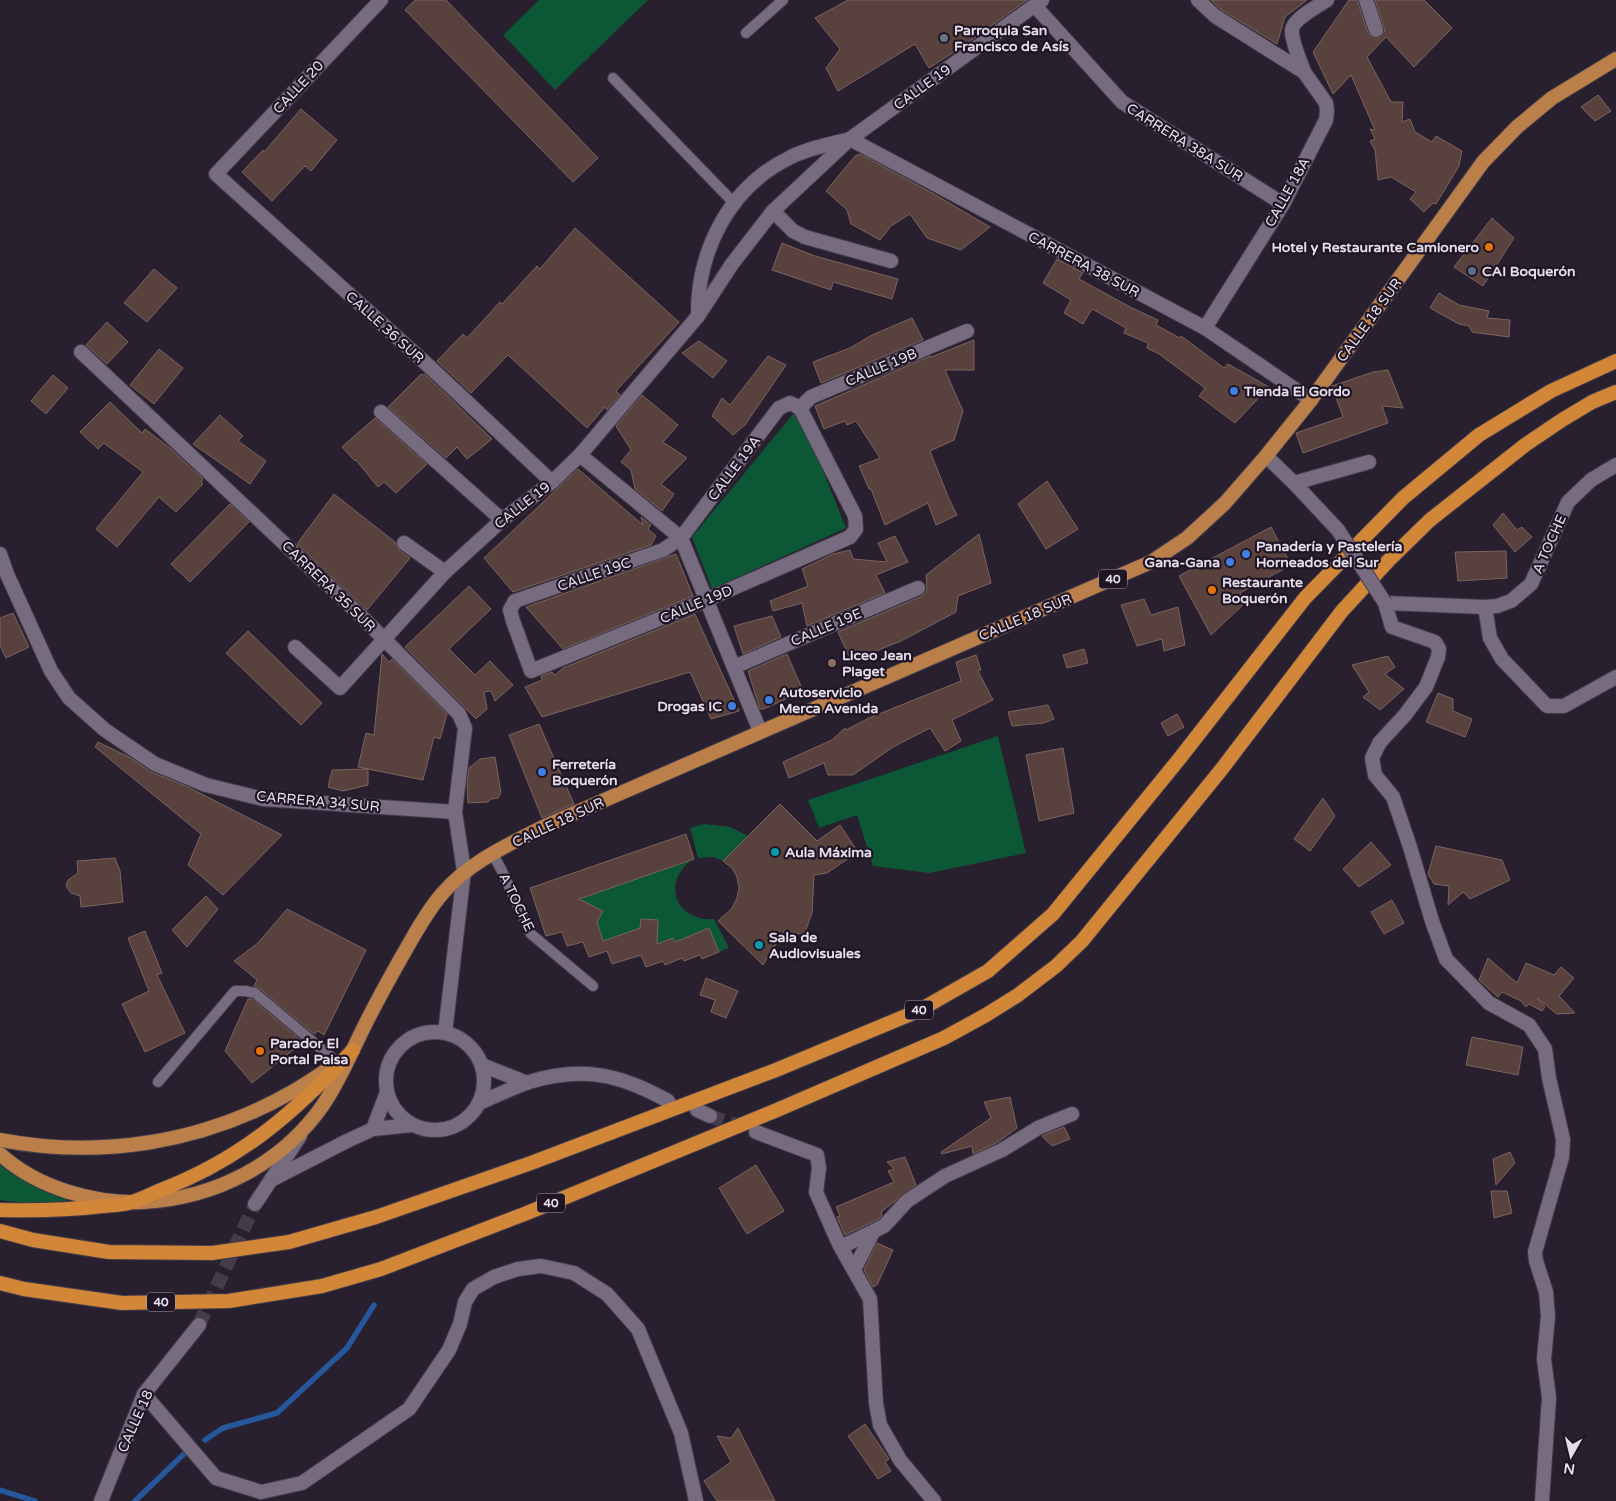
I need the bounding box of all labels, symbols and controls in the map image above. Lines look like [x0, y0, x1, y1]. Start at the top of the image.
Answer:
place label: Parroquia San Francisco de Asís [954, 22, 1069, 55]
marker: Parroquia San Francisco de Asís [938, 32, 950, 44]
street label: CALLE 20 [269, 57, 327, 117]
street label: CALLE 19 [890, 61, 954, 114]
street label: CARRERA 38A SUR [1123, 100, 1246, 185]
street label: CALLE 18A [1261, 154, 1314, 230]
street label: CARRERA 38 SUR [1025, 228, 1142, 301]
place label: Hotel y Restaurante Camionero [1272, 239, 1479, 256]
marker: Hotel y Restaurante Camionero [1483, 241, 1495, 253]
place label: CAI Boquerón [1482, 263, 1575, 280]
marker: CAI Boquerón [1466, 265, 1478, 277]
street label: CALLE 18 SUR [1333, 275, 1405, 365]
street label: CALLE 36 SUR [342, 288, 427, 367]
street label: CALLE 19B [843, 345, 920, 390]
place label: Tienda El Gordo [1243, 383, 1351, 400]
marker: Tienda El Gordo [1228, 385, 1240, 397]
street label: CALLE 19A [704, 432, 764, 504]
street label: CALLE 19 [491, 478, 554, 533]
street label: A TOCHE [1529, 512, 1570, 576]
street label: CARRERA 35 SUR [278, 537, 379, 635]
place label: Panadería y Pastelería Horneados del Sur [1256, 538, 1403, 571]
marker: Panadería y Pastelería Horneados del Sur [1240, 548, 1252, 560]
street label: CALLE 19C [555, 554, 633, 595]
place label: Gana-Gana [1145, 554, 1220, 571]
marker: Gana-Gana [1224, 556, 1236, 568]
road number: 40 [1099, 570, 1127, 588]
place label: Restaurante Boquerón [1222, 574, 1303, 607]
street label: CALLE 19D [657, 582, 735, 627]
marker: Restaurante Boquerón [1206, 584, 1218, 596]
street label: CALLE 18 SUR [976, 590, 1074, 645]
street label: CALLE 19E [788, 605, 864, 650]
place label: Liceo Jean Piaget [842, 647, 912, 680]
marker: Liceo Jean Piaget [826, 657, 838, 669]
place label: Autoservicio Merca Avenida [779, 684, 878, 717]
marker: Autoservicio Merca Avenida [763, 694, 775, 706]
place label: Drogas IC [657, 698, 722, 715]
marker: Drogas IC [726, 700, 738, 712]
place label: Ferretería Boquerón [552, 756, 618, 789]
marker: Ferretería Boquerón [536, 766, 548, 778]
street label: CARRERA 34 SUR [256, 788, 380, 815]
street label: CALLE 18 SUR [510, 794, 607, 851]
place label: Aula Máxima [785, 844, 872, 861]
marker: Aula Máxima [769, 846, 781, 858]
street label: A TOCHE [495, 870, 538, 934]
place label: Sala de Audiovisuales [769, 929, 861, 962]
marker: Sala de Audiovisuales [753, 939, 765, 951]
road number: 40 [905, 1000, 933, 1020]
place label: Parador El Portal Paisa [270, 1035, 349, 1068]
marker: Parador El Portal Paisa [254, 1045, 266, 1057]
road number: 40 [537, 1194, 565, 1212]
road number: 40 [147, 1292, 175, 1311]
street label: CALLE 18 [114, 1387, 157, 1455]
north arrow [1546, 1431, 1596, 1481]
text: N [1563, 1459, 1576, 1478]

